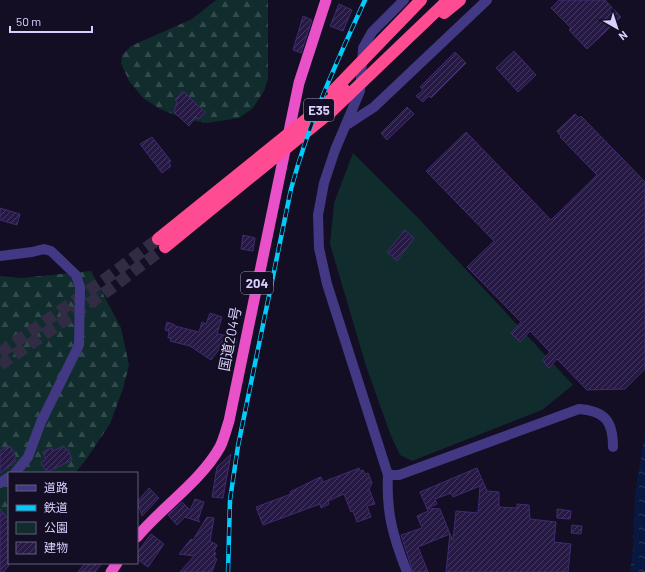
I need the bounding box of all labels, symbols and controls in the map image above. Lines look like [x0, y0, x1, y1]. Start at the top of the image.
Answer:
scale bar [10, 8, 92, 34]
north arrow [597, 8, 637, 48]
text: 50 m [16, 14, 41, 28]
text: N [617, 29, 631, 44]
road number: E35 [304, 99, 334, 121]
road number: 204 [241, 272, 273, 294]
street label: 国道204号 [215, 305, 244, 372]
legend [8, 472, 138, 564]
text: 道路 [44, 480, 68, 494]
text: 鉄道 [44, 500, 68, 514]
text: 公園 [44, 520, 68, 534]
text: 建物 [44, 540, 68, 554]

